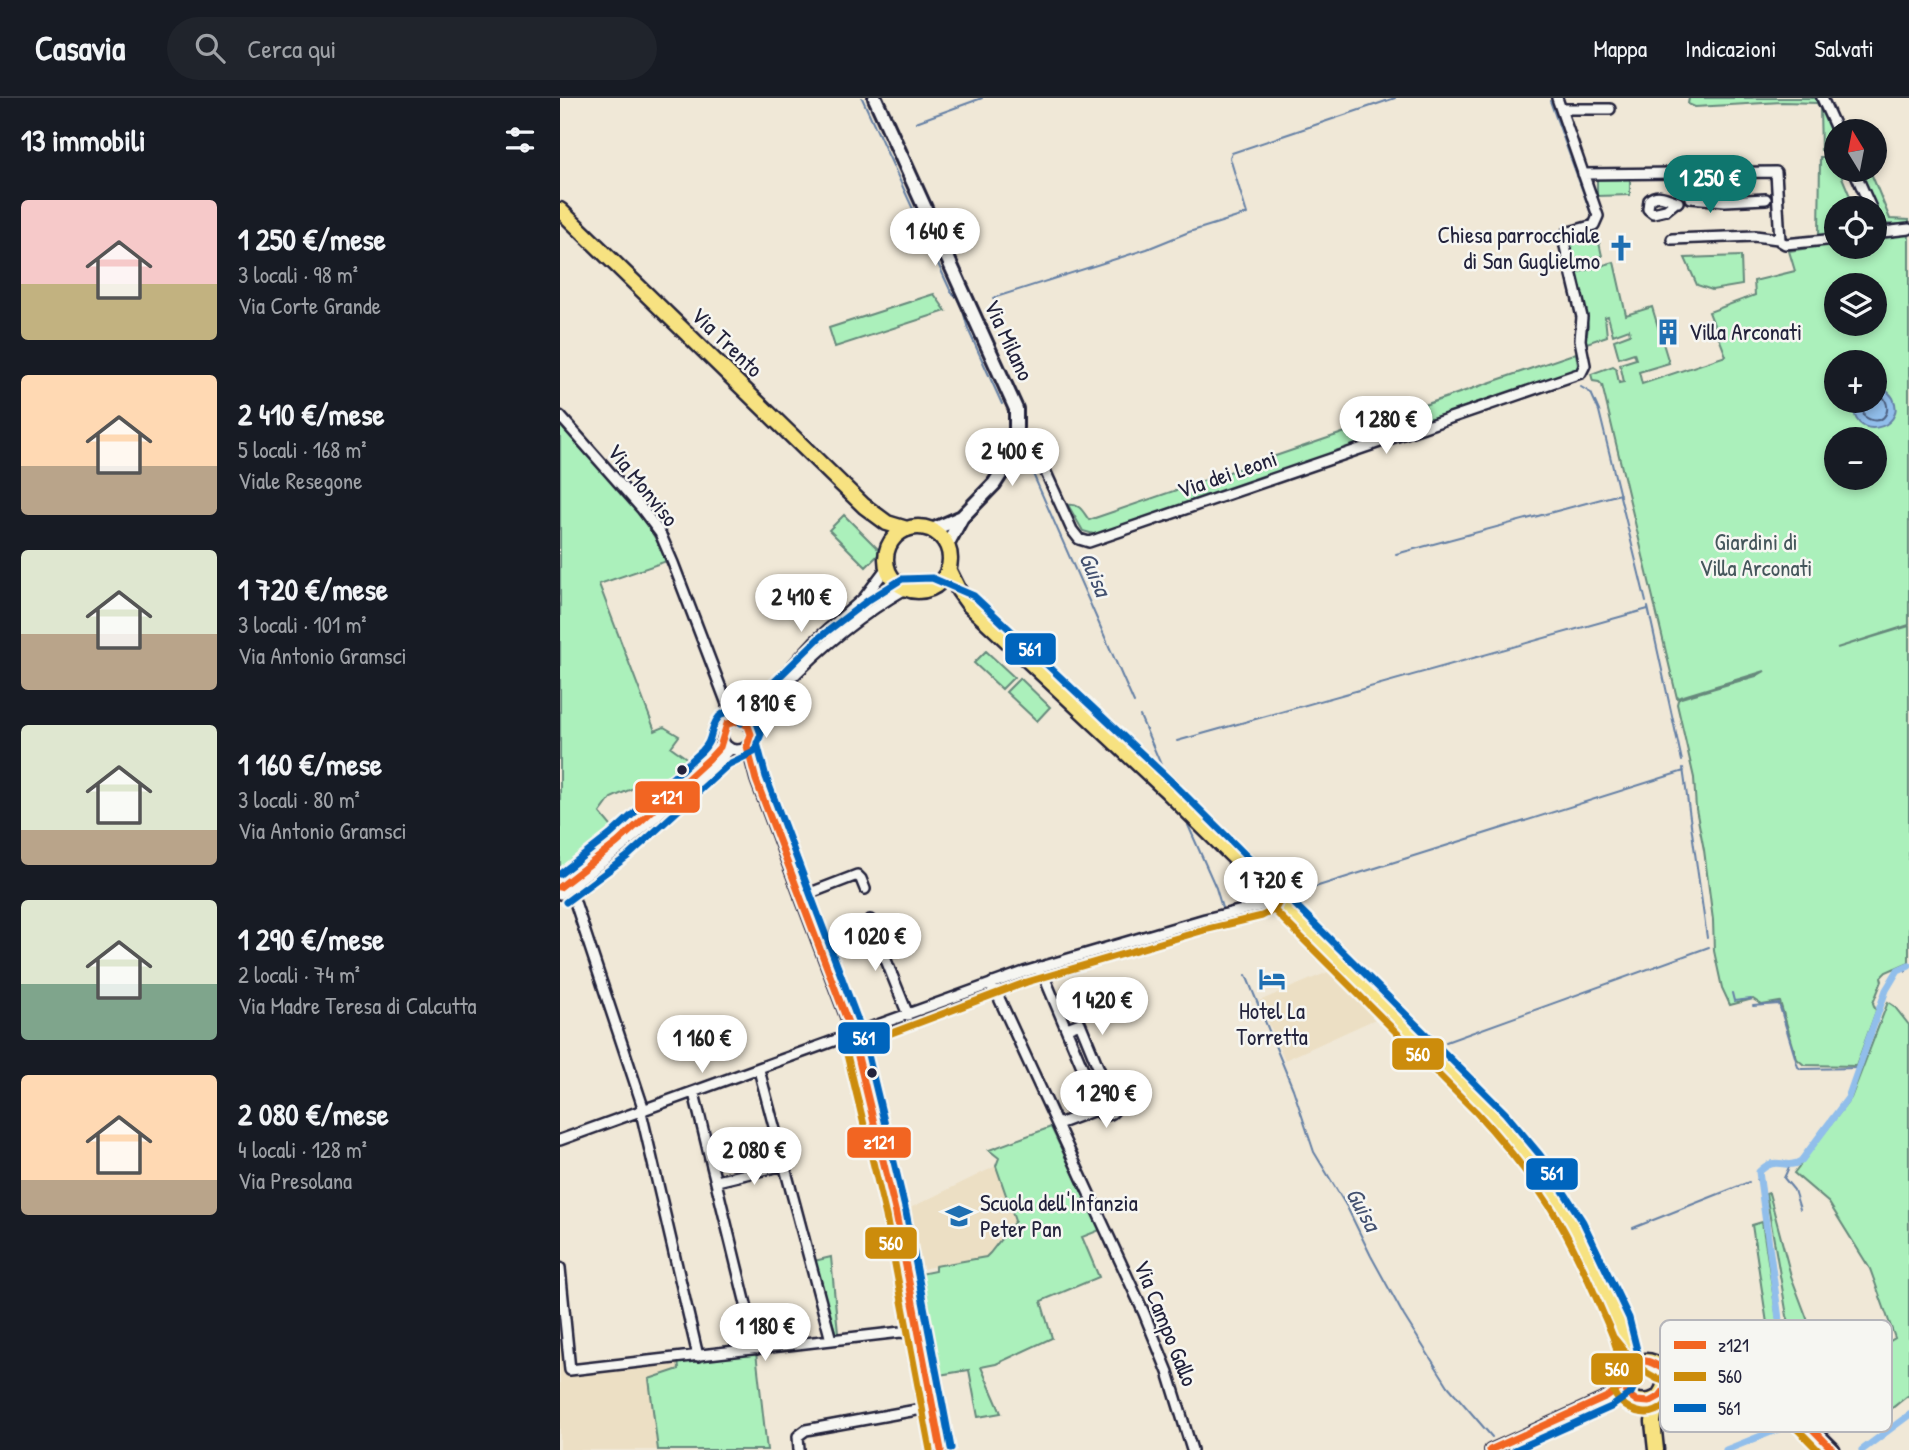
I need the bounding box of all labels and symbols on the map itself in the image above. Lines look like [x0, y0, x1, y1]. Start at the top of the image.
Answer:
north arrow [1824, 119, 1886, 182]
pin: 1 250 € [1645, 156, 1775, 215]
pin: 1 640 € [870, 208, 1000, 268]
place label: Chiesa parrocchiale di San Guglielmo [1437, 219, 1600, 276]
church icon: Chiesa parrocchiale di San Guglielmo [1606, 233, 1636, 263]
street label: Via Milano [977, 294, 1042, 385]
street label: Via Trento [685, 300, 770, 384]
place label: Villa Arconati [1689, 316, 1802, 347]
building icon: Villa Arconati [1653, 317, 1683, 347]
pin: 1 280 € [1321, 396, 1451, 456]
pin: 2 400 € [947, 428, 1077, 488]
street label: Via Monviso [600, 437, 686, 533]
street label: Via dei Leoni [1173, 442, 1281, 505]
park label: Giardini di Villa Arconati [1699, 526, 1813, 583]
water label: Guisa [1072, 546, 1121, 603]
pin: 2 410 € [736, 574, 866, 634]
line badge: 561 [1004, 632, 1057, 666]
text: 561 [1019, 636, 1041, 662]
pin: 1 810 € [701, 680, 831, 740]
unlabelled marker [675, 763, 689, 777]
line badge: z121 [634, 780, 701, 814]
text: z121 [652, 784, 683, 810]
pin: 1 720 € [1206, 858, 1336, 917]
pin: 1 020 € [810, 914, 940, 973]
hotel icon: Hotel La Torretta [1257, 964, 1287, 994]
pin: 1 420 € [1037, 978, 1167, 1037]
place label: Hotel La Torretta [1236, 995, 1308, 1052]
pin: 1 160 € [637, 1016, 767, 1075]
line badge: 561 [837, 1021, 891, 1055]
text: 561 [853, 1025, 875, 1051]
line badge: 560 [1391, 1037, 1445, 1071]
text: 560 [1406, 1041, 1431, 1067]
unlabelled marker [865, 1066, 879, 1080]
pin: 1 290 € [1041, 1070, 1171, 1130]
line badge: z121 [846, 1126, 912, 1159]
pin: 2 080 € [689, 1128, 819, 1187]
text: z121 [864, 1129, 895, 1155]
line badge: 561 [1525, 1157, 1579, 1191]
text: 561 [1541, 1160, 1563, 1186]
water label: Guisa [1339, 1181, 1390, 1238]
place label: Scuola dell'Infanzia Peter Pan [980, 1187, 1138, 1244]
school or university icon: Scuola dell'Infanzia Peter Pan [944, 1201, 974, 1231]
line badge: 560 [864, 1226, 918, 1260]
text: 560 [879, 1230, 904, 1256]
street label: Via Campo Gallo [1127, 1255, 1206, 1390]
pin: 1 180 € [700, 1304, 830, 1363]
legend [1660, 1320, 1892, 1432]
text: z121 [1718, 1332, 1749, 1358]
line badge: 560 [1590, 1352, 1644, 1386]
text: 560 [1605, 1356, 1630, 1382]
text: 560 [1718, 1363, 1742, 1389]
text: 561 [1718, 1395, 1741, 1421]

